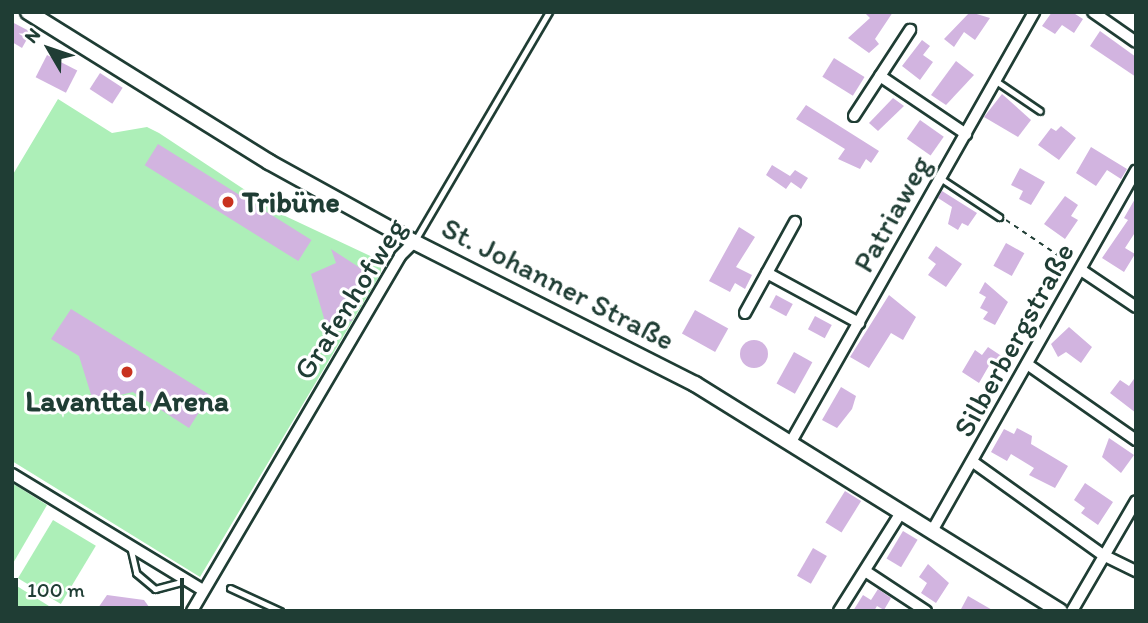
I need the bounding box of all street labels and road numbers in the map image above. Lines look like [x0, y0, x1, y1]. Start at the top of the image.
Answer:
street label: Patriaweg [845, 149, 939, 279]
street label: St. Johanner Straße [436, 210, 680, 358]
street label: Grafenhofweg [286, 212, 414, 386]
street label: Silberbergstraße [946, 237, 1082, 443]

